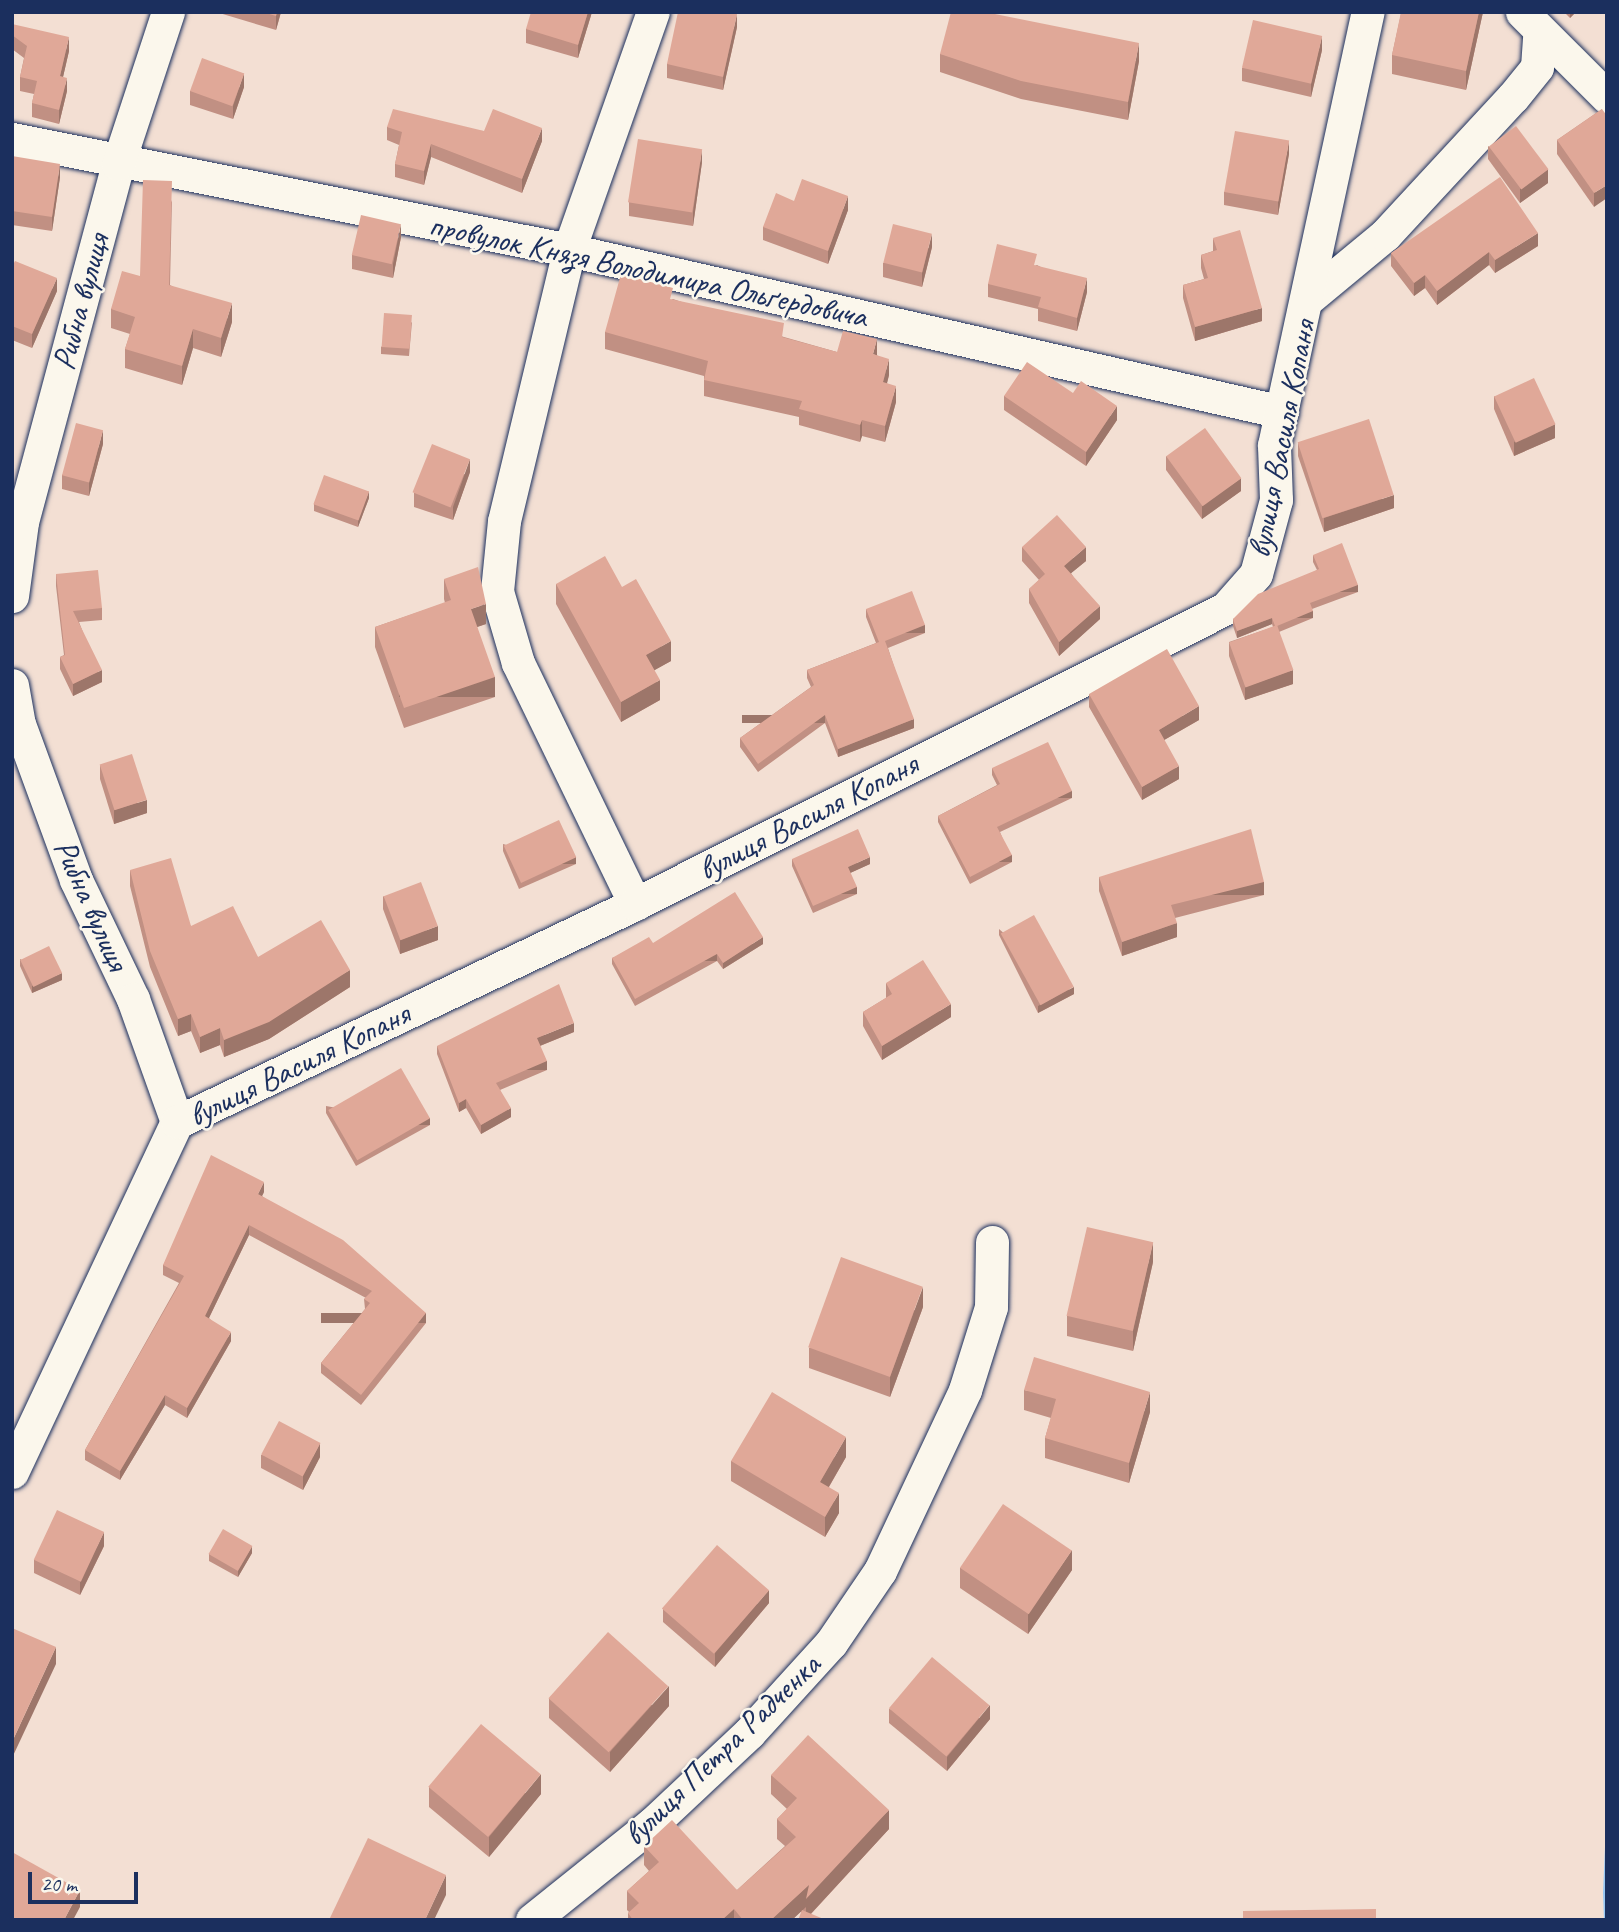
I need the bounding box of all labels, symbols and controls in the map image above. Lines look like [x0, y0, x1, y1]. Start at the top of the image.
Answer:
street label: провулок Князя Володимира Ольґердовича [425, 205, 871, 337]
street label: Рибна вулиця [44, 229, 118, 375]
street label: вулиця Василя Копаня [1240, 317, 1324, 561]
street label: вулиця Василя Копаня [691, 745, 925, 889]
street label: Рибна вулиця [44, 833, 138, 977]
street label: вулиця Василя Копаня [182, 994, 416, 1136]
street label: вулиця Петра Радченка [614, 1645, 830, 1855]
scale bar [32, 1858, 142, 1902]
text: 20 m [41, 1871, 77, 1897]

